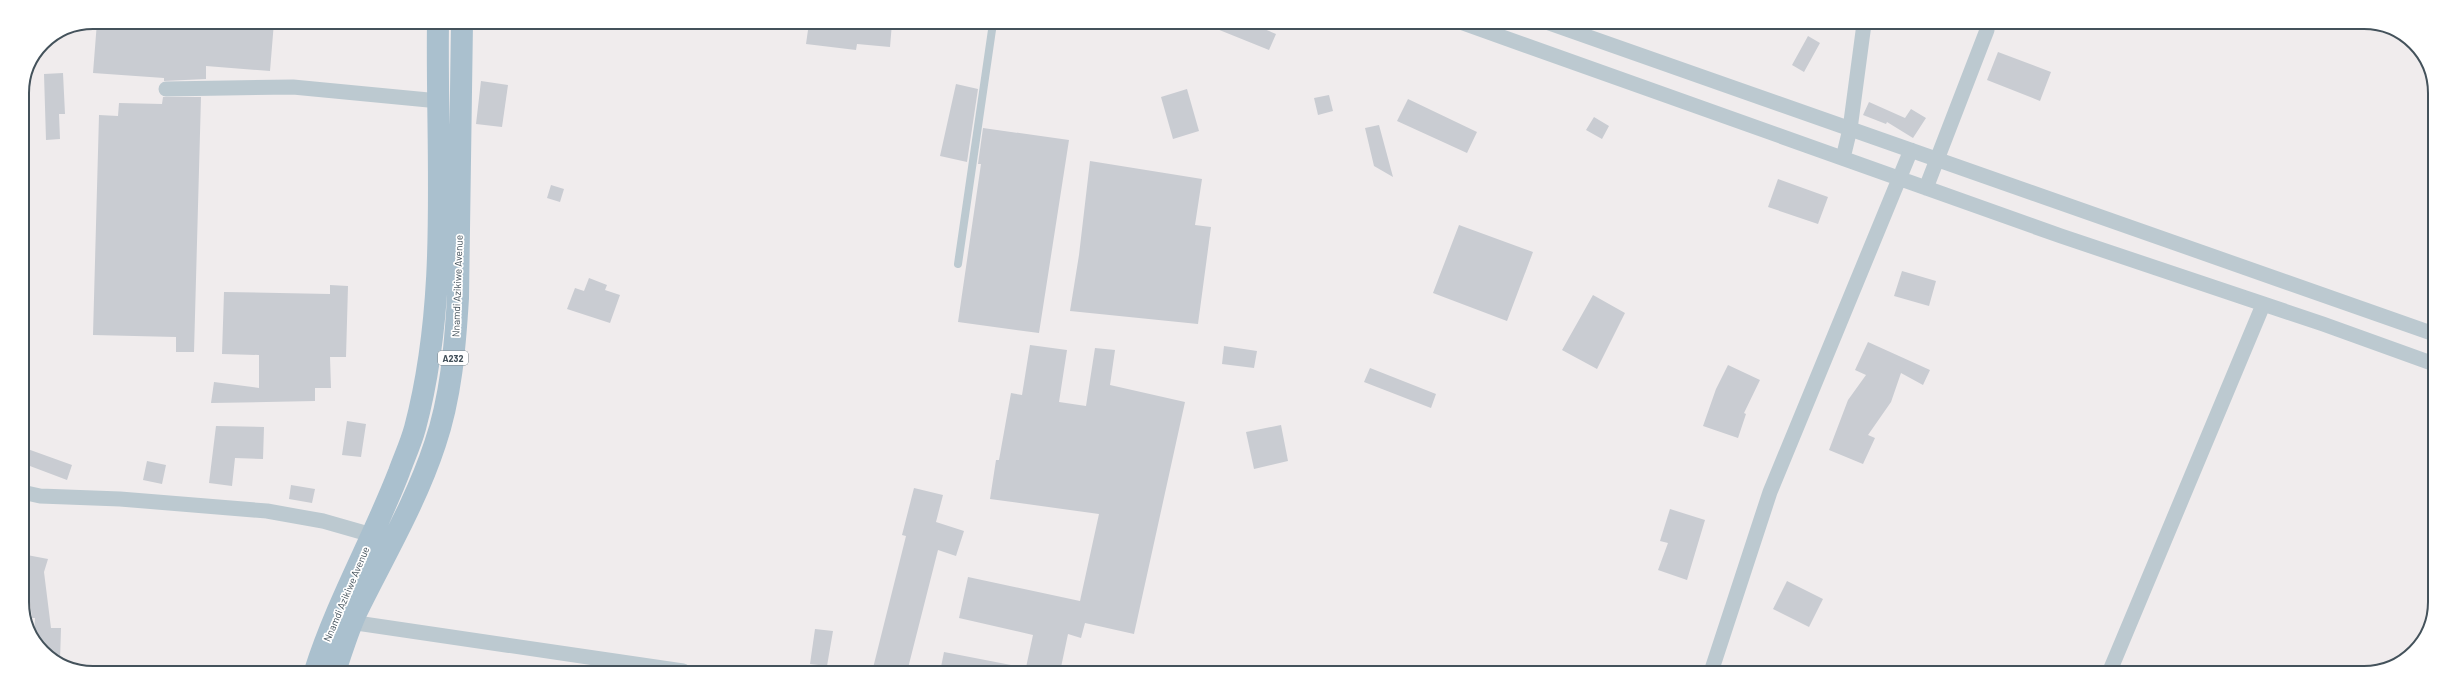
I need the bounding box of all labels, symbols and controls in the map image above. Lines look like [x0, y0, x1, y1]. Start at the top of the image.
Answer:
street label: Nnamdi Azikiwe Avenue [449, 235, 465, 337]
road number: A232 [438, 351, 468, 365]
street label: Nnamdi Azikiwe Avenue [321, 545, 371, 643]

